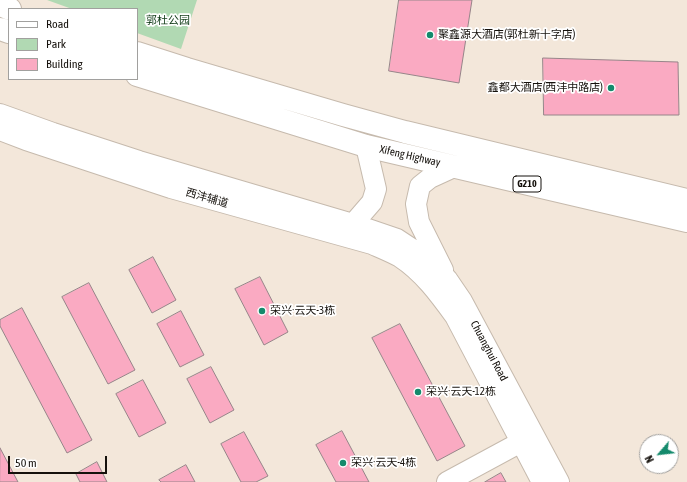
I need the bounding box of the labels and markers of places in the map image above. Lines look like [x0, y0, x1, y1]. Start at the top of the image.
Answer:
place label: 聚鑫源大酒店(郭杜新十字店) [438, 28, 575, 42]
marker: 聚鑫源大酒店(郭杜新十字店) [425, 30, 435, 40]
place label: 鑫都大酒店(西沣中路店) [488, 81, 603, 95]
marker: 鑫都大酒店(西沣中路店) [606, 83, 616, 93]
place label: 荣兴·云天-3栋 [270, 304, 335, 318]
marker: 荣兴·云天-3栋 [257, 306, 267, 316]
place label: 荣兴·云天-12栋 [426, 385, 496, 399]
marker: 荣兴·云天-12栋 [413, 387, 423, 397]
place label: 荣兴·云天-4栋 [351, 456, 416, 470]
marker: 荣兴·云天-4栋 [338, 458, 348, 468]

